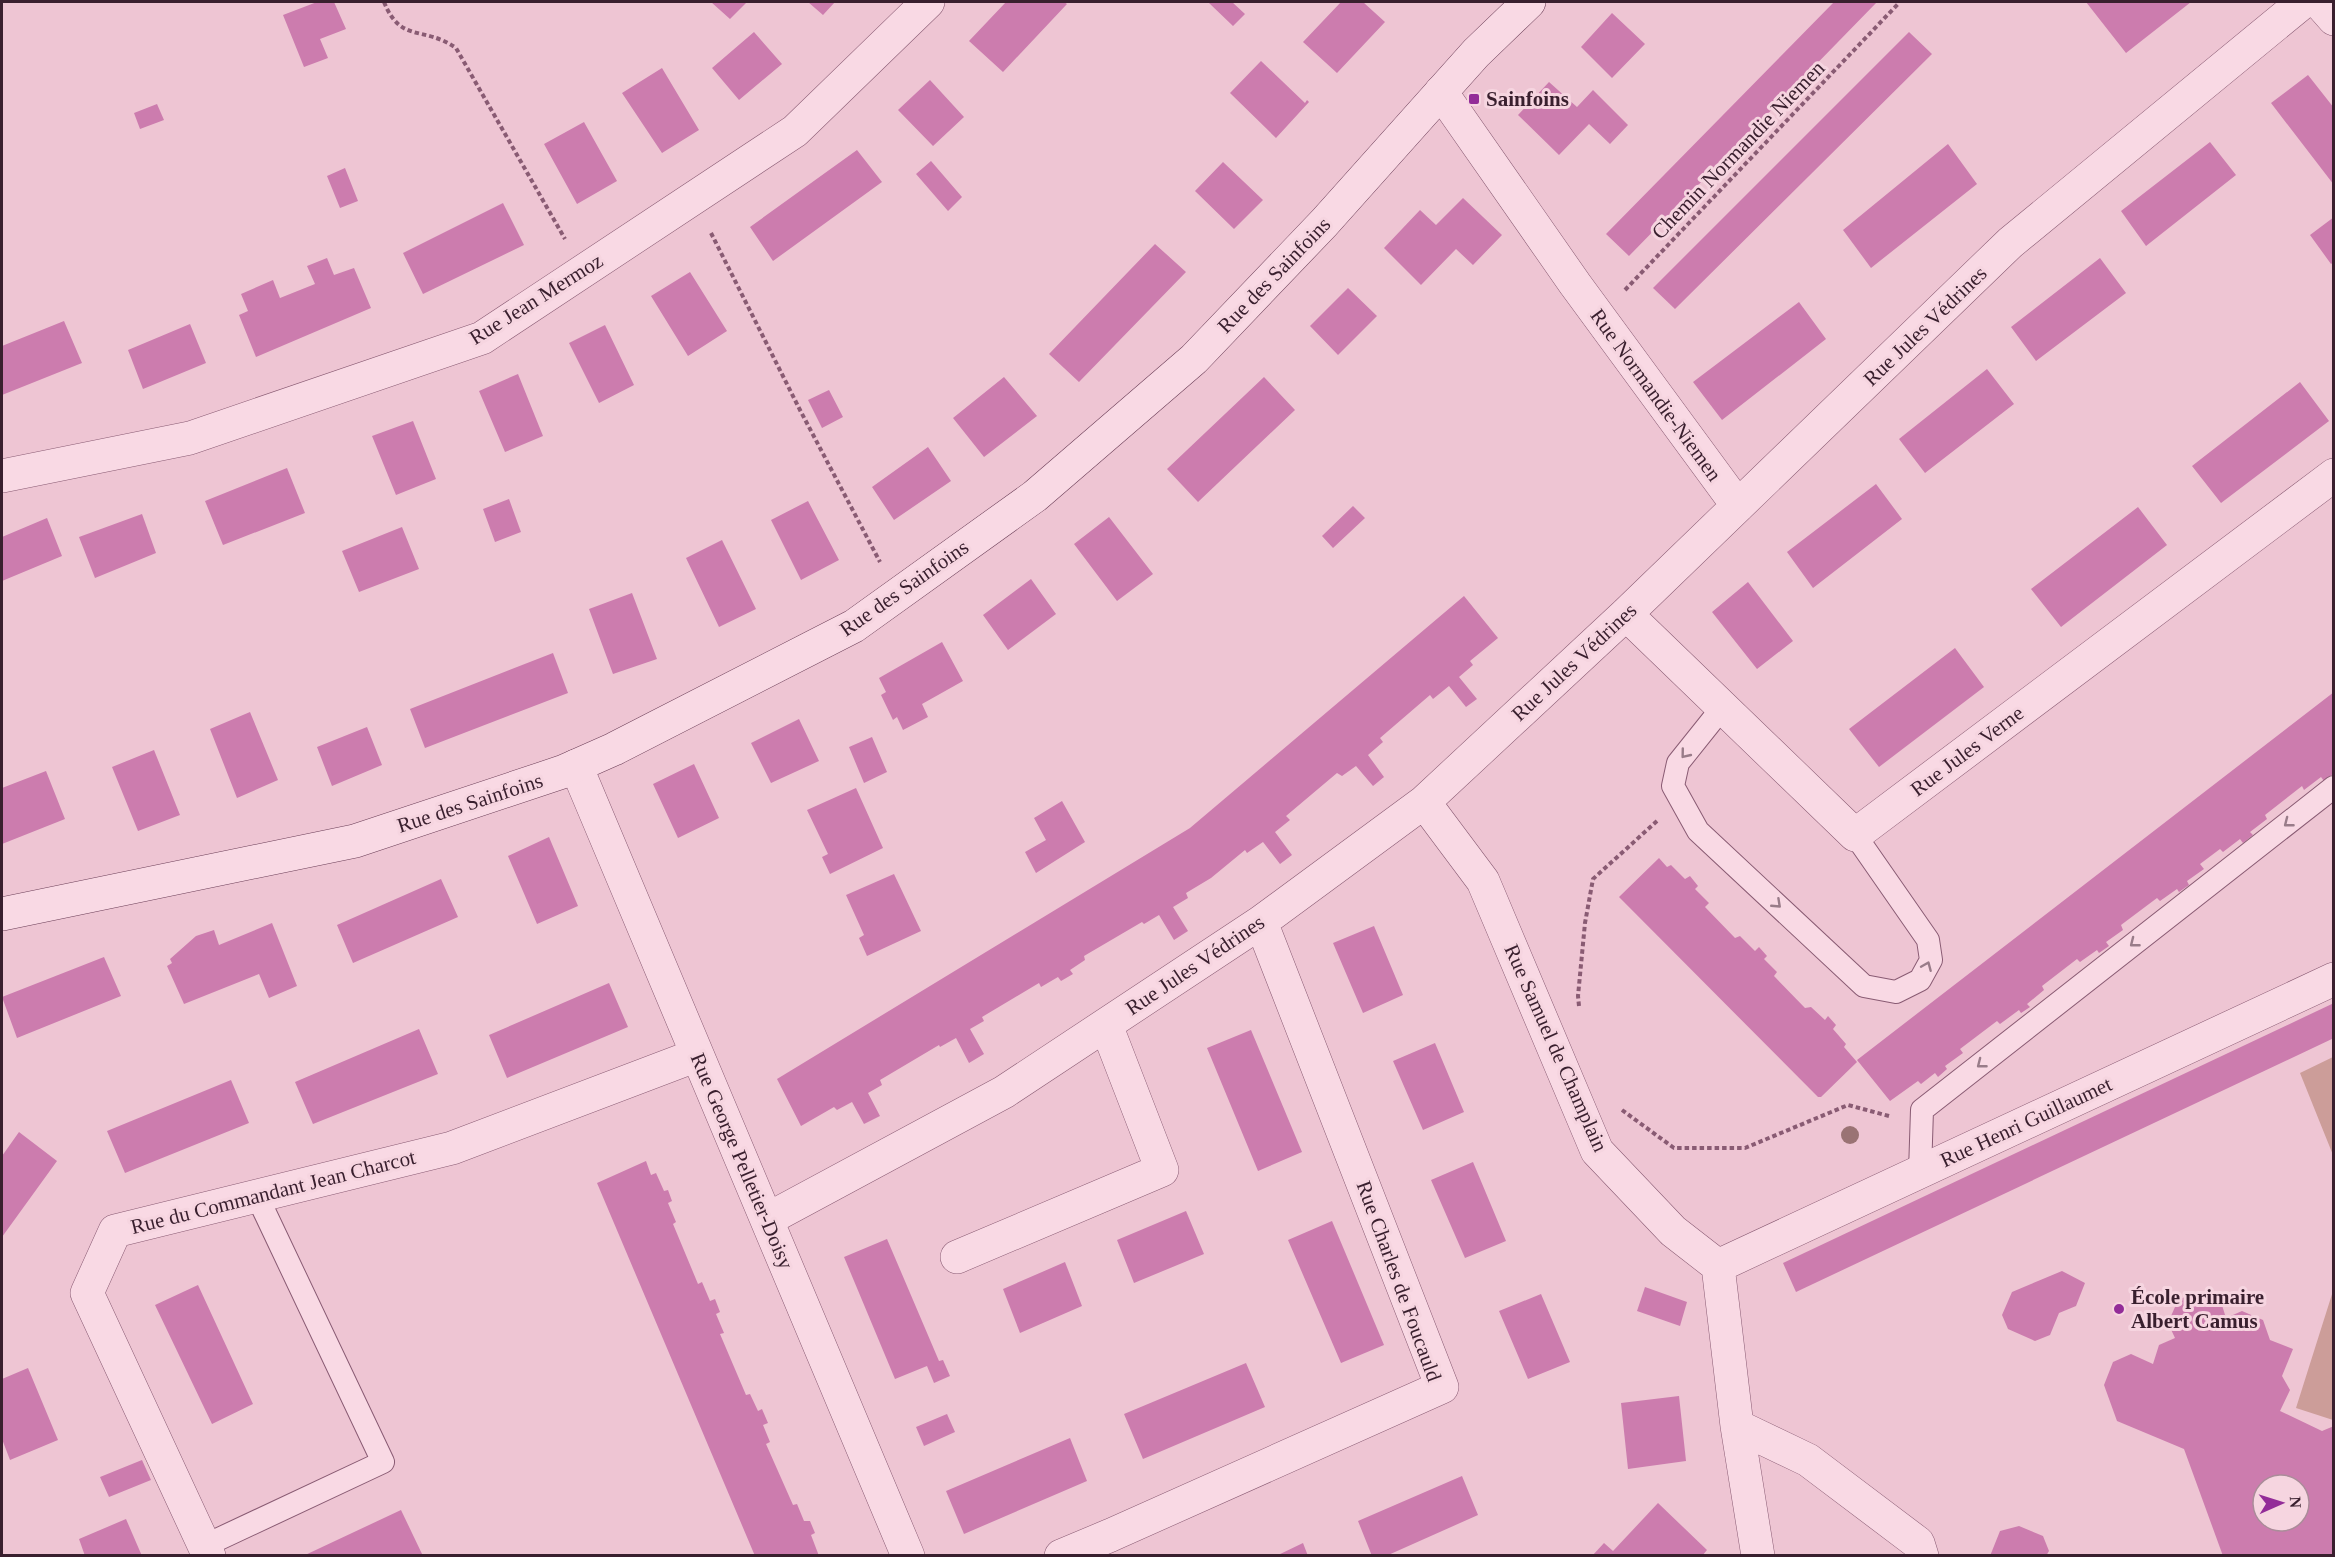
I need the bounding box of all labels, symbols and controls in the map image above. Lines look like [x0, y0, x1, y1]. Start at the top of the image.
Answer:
street label: Chemin Normandie Niemen [1647, 56, 1830, 244]
place label: Sainfoins [1486, 87, 1569, 111]
marker: Sainfoins [1467, 92, 1481, 106]
street label: Rue des Sainfoins [1213, 212, 1335, 338]
street label: Rue Jean Mermoz [465, 248, 607, 350]
street label: Rue Jules Védrines [1858, 261, 1992, 391]
street label: Rue Normandie-Niemen [1585, 304, 1727, 486]
street label: Rue des Sainfoins [835, 535, 973, 641]
street label: Rue Jules Védrines [1507, 598, 1641, 726]
street label: Rue Jules Verne [1906, 701, 2028, 801]
one-way arrow [1682, 747, 1693, 758]
street label: Rue des Sainfoins [394, 768, 546, 838]
one-way arrow [2283, 815, 2294, 826]
one-way arrow [1769, 897, 1780, 908]
street label: Rue Jules Védrines [1121, 910, 1269, 1020]
one-way arrow [2130, 936, 2141, 947]
street label: Rue Samuel de Champlain [1499, 941, 1613, 1156]
one-way arrow [1920, 961, 1932, 972]
street label: Rue George Pelletier-Doisy [686, 1049, 799, 1273]
one-way arrow [1977, 1057, 1988, 1068]
street label: Rue Henri Guillaumet [1936, 1072, 2116, 1172]
street label: Rue du Commandant Jean Charcot [128, 1145, 418, 1239]
street label: Rue Charles de Foucauld [1352, 1177, 1447, 1385]
place label: École primaire Albert Camus [2131, 1285, 2264, 1333]
marker: École primaire Albert Camus [2112, 1302, 2126, 1316]
north arrow [2251, 1473, 2311, 1533]
text: N [2287, 1496, 2304, 1509]

